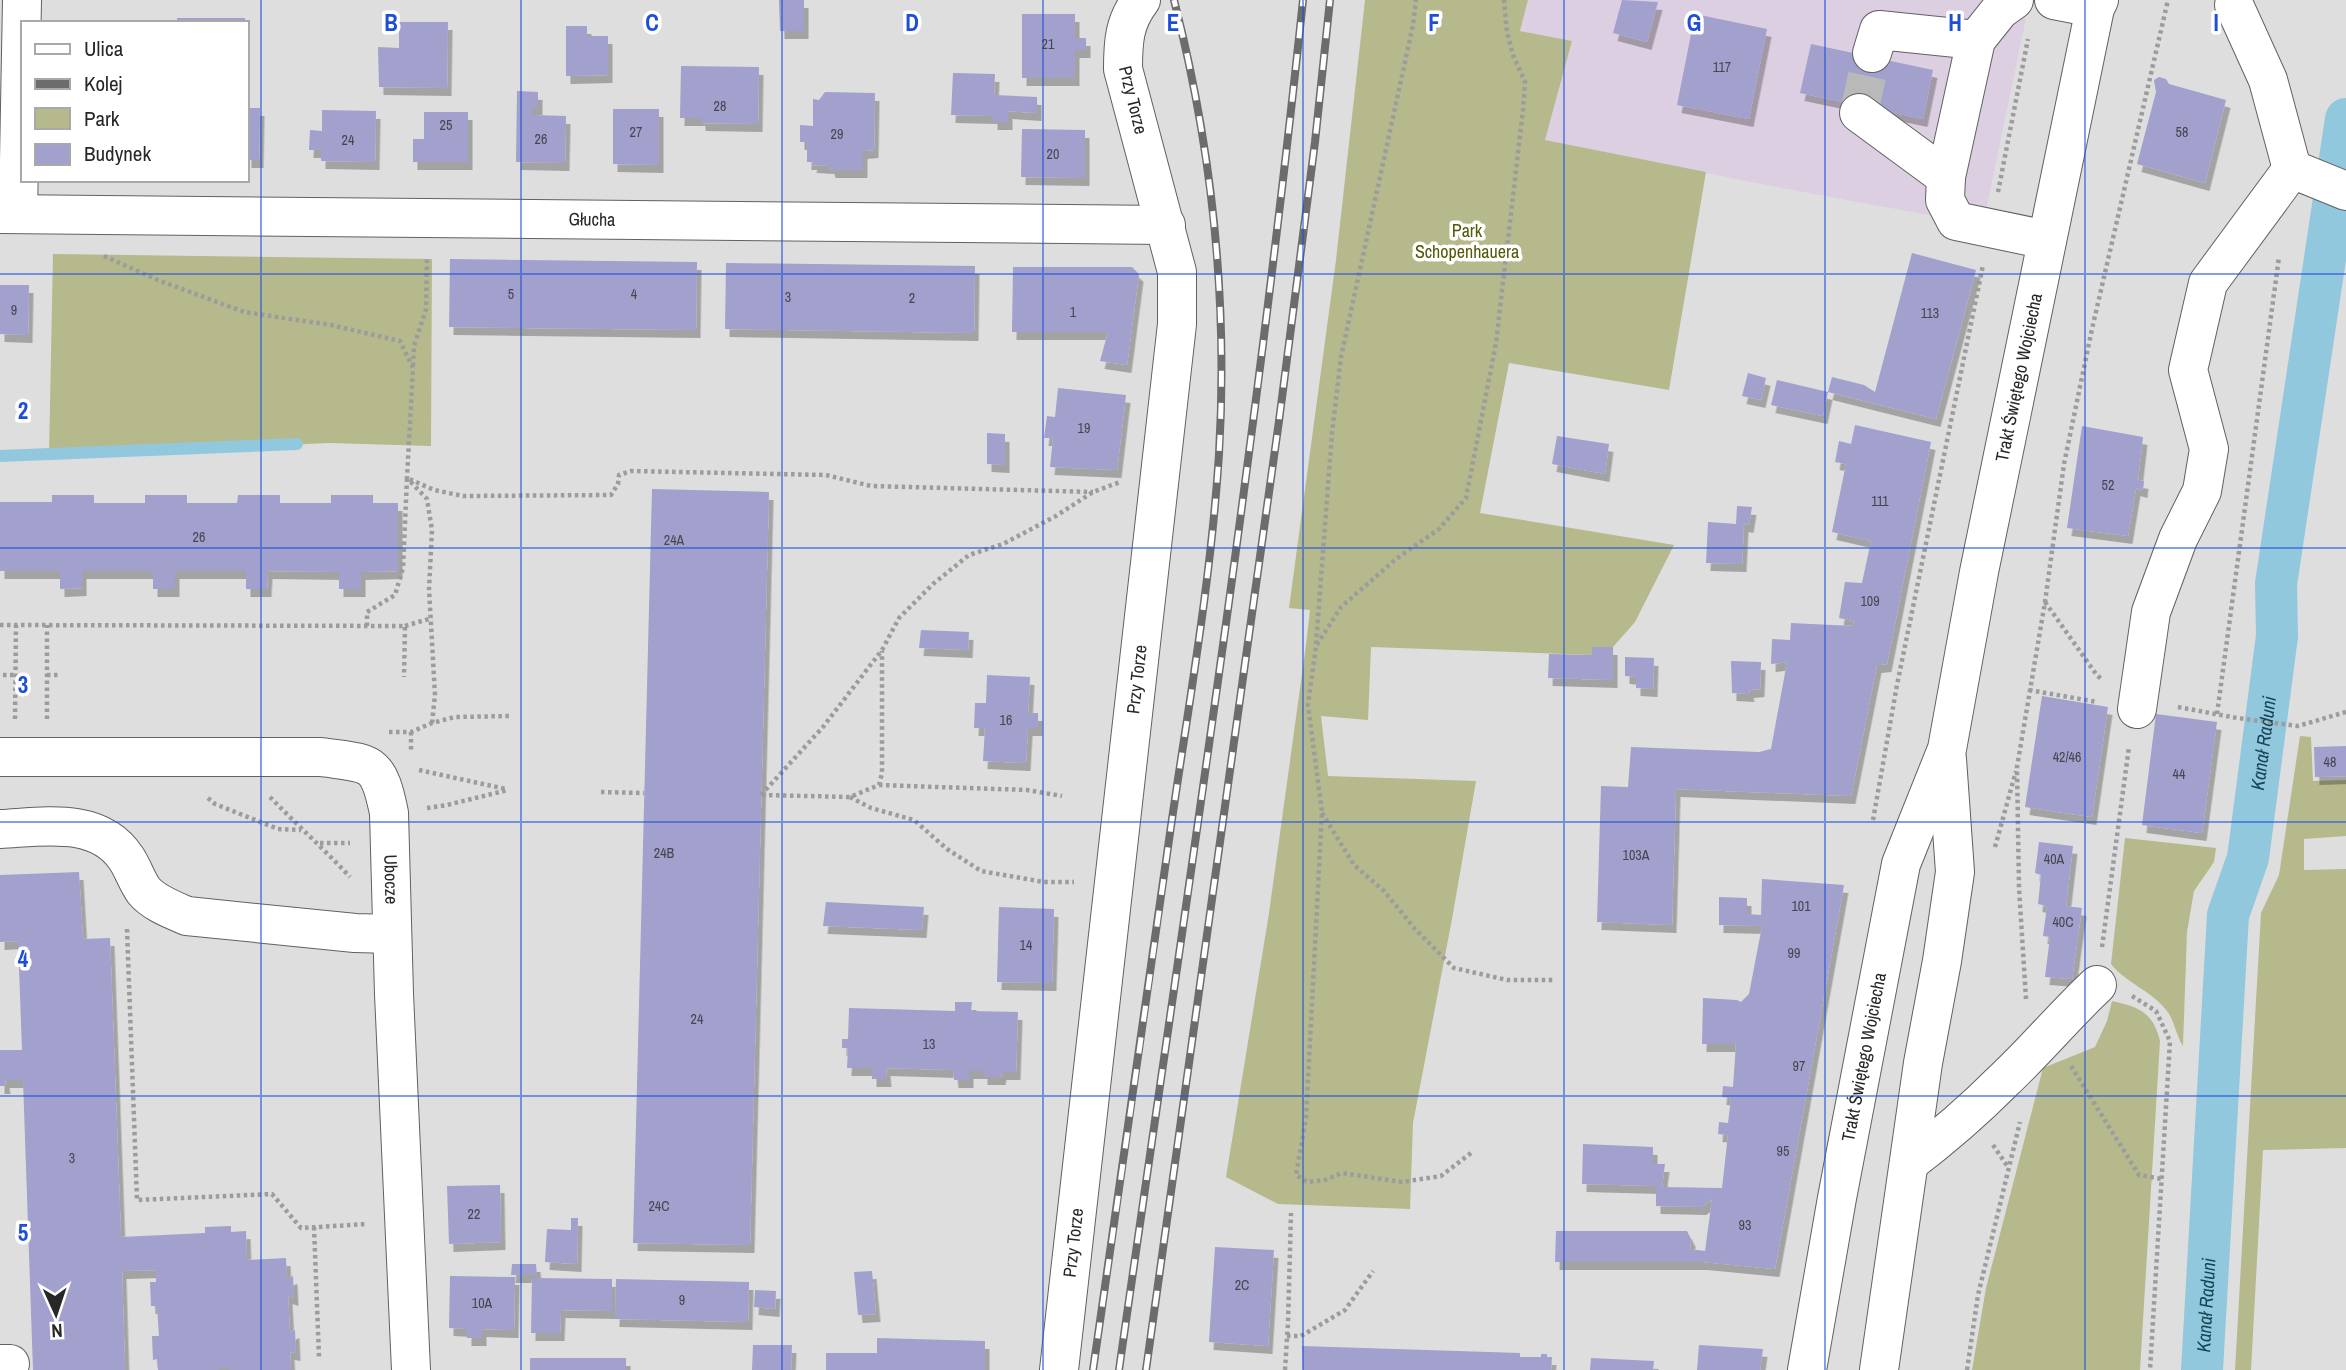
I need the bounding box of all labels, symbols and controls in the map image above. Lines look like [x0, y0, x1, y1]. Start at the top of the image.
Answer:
text: B [384, 7, 398, 38]
text: C [645, 7, 659, 38]
text: D [905, 7, 919, 38]
text: E [1167, 7, 1179, 38]
text: F [1428, 7, 1440, 38]
text: G [1687, 7, 1701, 38]
text: H [1948, 7, 1962, 38]
text: I [2213, 7, 2219, 38]
legend [21, 21, 248, 182]
text: Ulica [84, 34, 124, 63]
house number: 21 [1042, 35, 1055, 53]
house number: 117 [1713, 58, 1731, 76]
street label: Przy Torze [1113, 63, 1154, 137]
text: Kolej [84, 69, 122, 98]
house number: 28 [714, 97, 726, 115]
text: Park [84, 104, 120, 133]
house number: 25 [440, 116, 452, 134]
house number: 27 [630, 123, 642, 141]
house number: 58 [2176, 123, 2188, 141]
house number: 29 [831, 125, 843, 143]
house number: 26 [535, 130, 547, 148]
house number: 24 [342, 131, 355, 149]
text: Budynek [84, 139, 151, 168]
house number: 20 [1047, 145, 1059, 163]
street label: Głucha [568, 206, 616, 232]
park label: Park Schopenhauera [1415, 218, 1519, 264]
house number: 5 [508, 285, 514, 303]
house number: 4 [631, 285, 638, 303]
house number: 3 [785, 288, 791, 306]
house number: 2 [909, 289, 915, 307]
street label: Trakt Świętego Wojciecha [1989, 291, 2048, 464]
house number: 9 [11, 301, 17, 319]
house number: 1 [1070, 303, 1077, 321]
house number: 113 [1921, 304, 1939, 322]
text: 2 [18, 395, 28, 426]
house number: 19 [1078, 419, 1090, 437]
house number: 52 [2102, 476, 2114, 494]
house number: 111 [1871, 492, 1889, 510]
house number: 26 [193, 528, 205, 546]
house number: 24A [664, 531, 685, 549]
house number: 109 [1860, 592, 1880, 610]
street label: Przy Torze [1120, 643, 1153, 715]
text: 3 [18, 669, 28, 700]
water label: Kanał Raduni [2244, 694, 2282, 792]
house number: 16 [1000, 711, 1012, 729]
house number: 42/46 [2053, 748, 2081, 766]
house number: 48 [2324, 753, 2336, 771]
house number: 44 [2173, 765, 2186, 783]
house number: 24B [654, 844, 675, 862]
house number: 103A [1623, 846, 1650, 864]
house number: 40A [2044, 850, 2065, 868]
street label: Ubocze [378, 854, 405, 905]
house number: 101 [1791, 897, 1811, 915]
house number: 40C [2052, 913, 2074, 931]
house number: 14 [1020, 936, 1033, 954]
text: 4 [18, 943, 29, 974]
house number: 99 [1788, 944, 1800, 962]
street label: Trakt Świętego Wojciecha [1835, 970, 1892, 1144]
house number: 24 [691, 1010, 704, 1028]
house number: 13 [923, 1035, 935, 1053]
house number: 97 [1793, 1057, 1805, 1075]
house number: 95 [1777, 1142, 1789, 1160]
house number: 3 [69, 1149, 75, 1167]
house number: 24C [648, 1197, 670, 1215]
house number: 22 [468, 1205, 480, 1223]
street label: Przy Torze [1057, 1207, 1089, 1279]
house number: 93 [1739, 1216, 1751, 1234]
text: 5 [18, 1217, 28, 1248]
water label: Kanał Raduni [2190, 1257, 2221, 1353]
house number: 2C [1235, 1276, 1249, 1294]
north arrow [21, 1279, 91, 1349]
house number: 9 [679, 1291, 685, 1309]
house number: 10A [472, 1294, 493, 1312]
text: N [51, 1318, 63, 1344]

